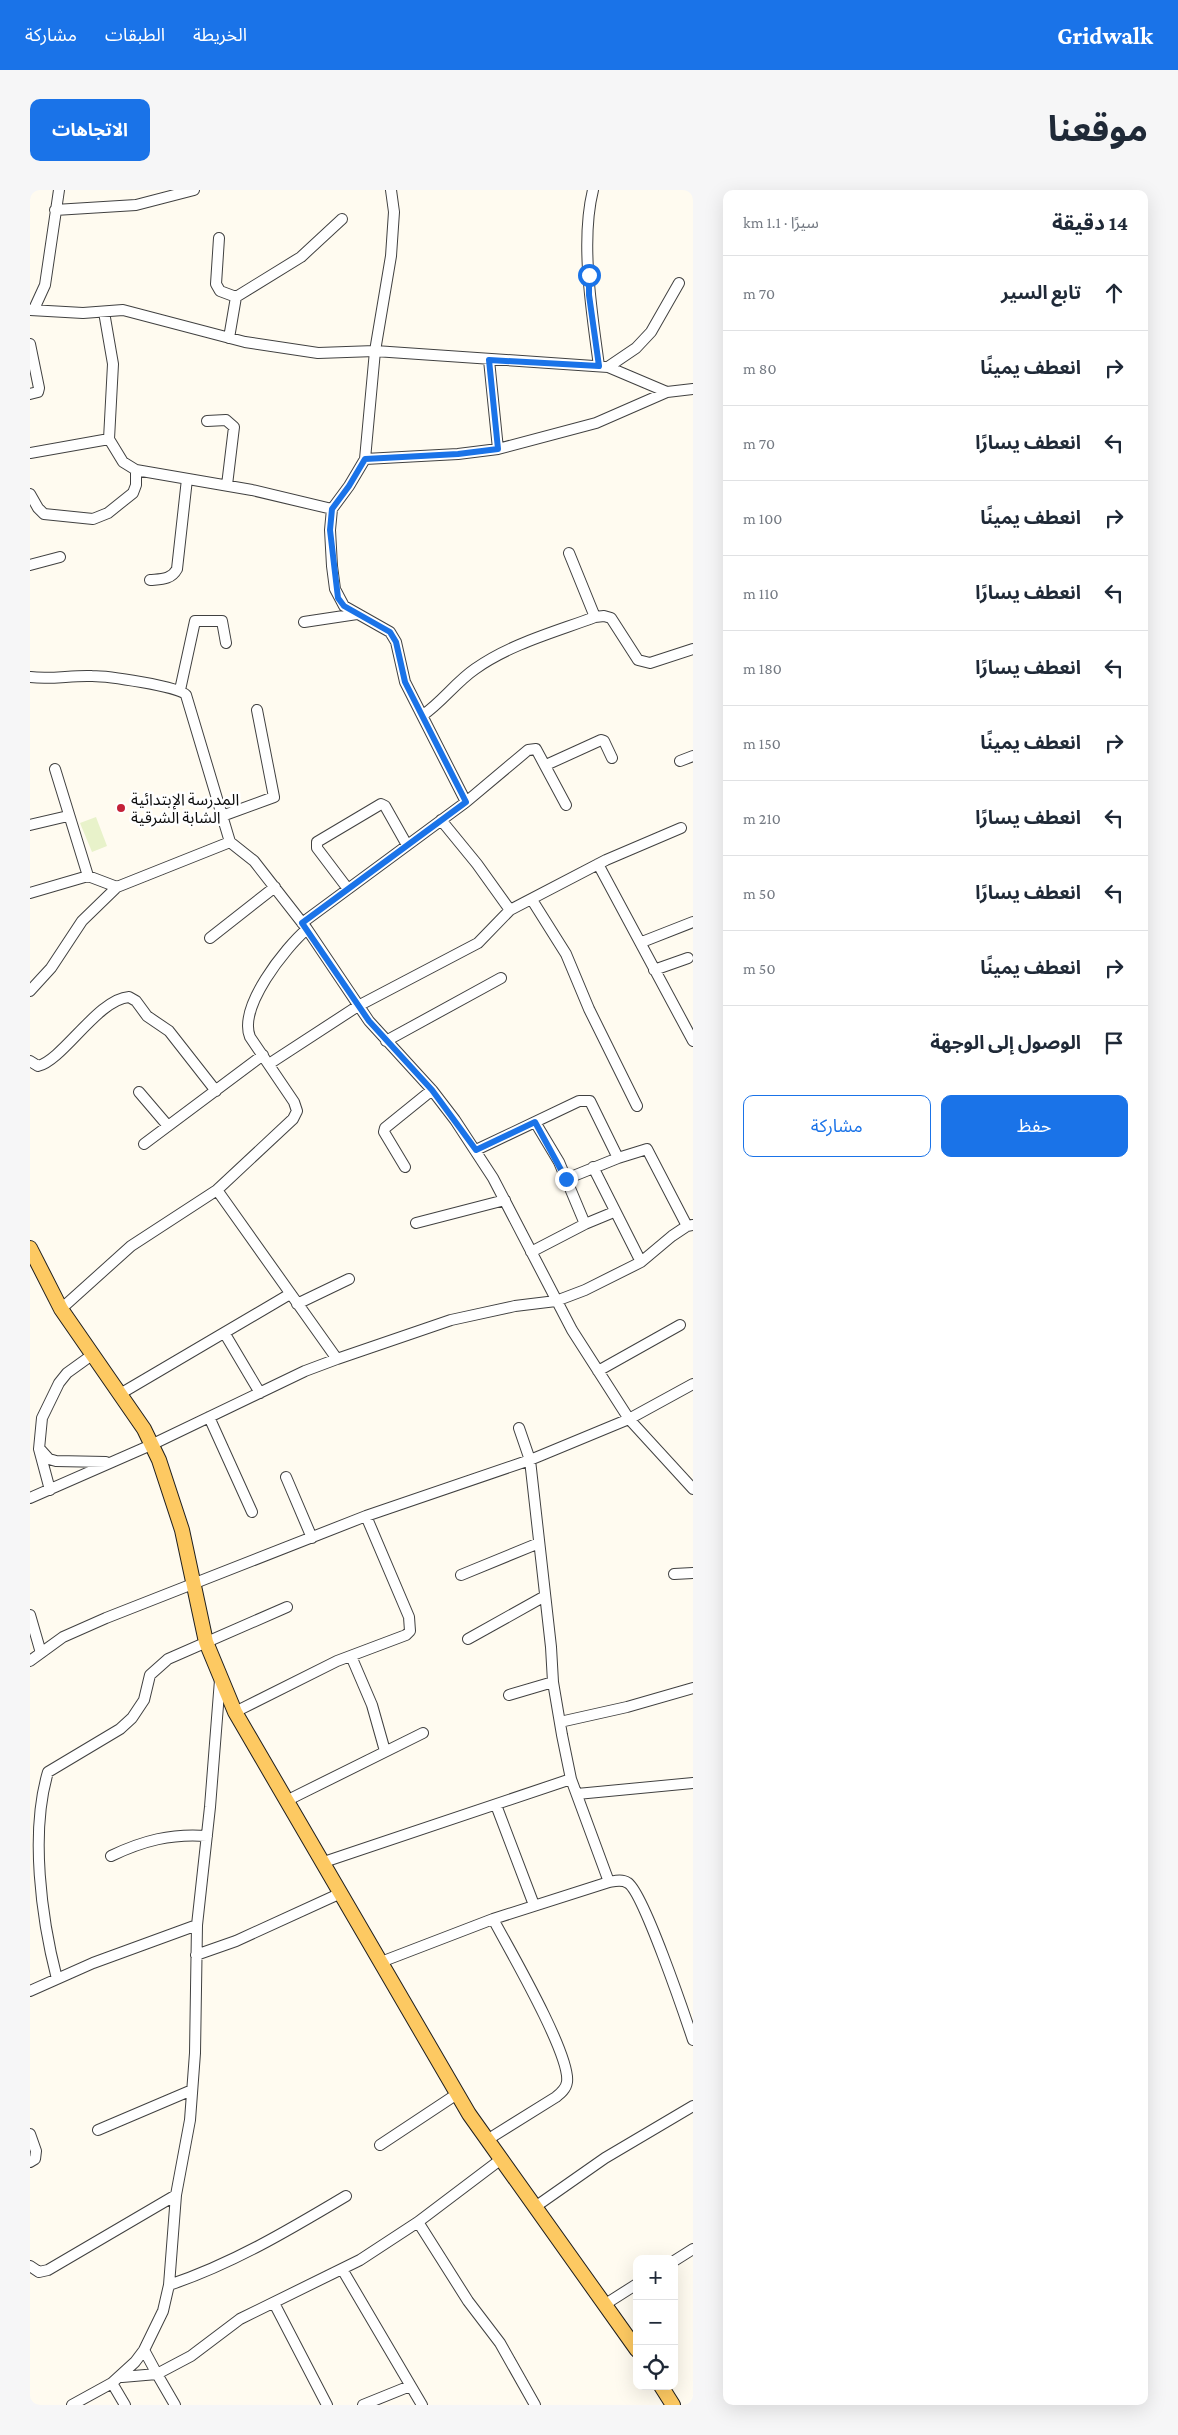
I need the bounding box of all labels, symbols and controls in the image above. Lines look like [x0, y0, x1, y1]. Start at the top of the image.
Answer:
text: Gridwalk [1057, 22, 1153, 49]
text: مشاركة [25, 25, 77, 45]
text: الطبقات [105, 25, 165, 45]
text: الخريطة [193, 25, 247, 45]
button: الاتجاهات [30, 99, 150, 161]
text: موقعنا [1048, 110, 1148, 149]
text: 14 دقيقة [1052, 211, 1128, 235]
text: سيرًا · 1.1 km [743, 214, 819, 231]
route start [578, 264, 601, 287]
icon: ahead [1100, 279, 1128, 307]
text: تابع السير [1001, 282, 1081, 303]
text: 70 m [743, 285, 775, 302]
icon: right [1100, 354, 1128, 382]
text: انعطف يمينًا [980, 357, 1081, 378]
text: 80 m [743, 360, 777, 377]
icon: left [1100, 429, 1128, 457]
text: انعطف يسارًا [975, 432, 1081, 453]
text: 70 m [743, 435, 775, 452]
icon: right [1100, 504, 1128, 532]
text: انعطف يمينًا [980, 507, 1081, 528]
text: 100 m [743, 510, 782, 527]
icon: left [1100, 579, 1128, 607]
text: انعطف يسارًا [975, 582, 1081, 603]
text: 110 m [743, 585, 779, 602]
icon: left [1100, 654, 1128, 682]
text: انعطف يسارًا [975, 657, 1081, 678]
text: 180 m [743, 660, 782, 677]
icon: right [1100, 729, 1128, 757]
text: انعطف يمينًا [980, 732, 1081, 753]
text: 150 m [743, 735, 781, 752]
place label: المدرسة الإبتدائية الشابة الشرقية [131, 791, 239, 827]
marker: المدرسة الإبتدائية الشابة الشرقية [115, 802, 127, 814]
icon: left [1100, 804, 1128, 832]
text: انعطف يسارًا [975, 807, 1081, 828]
text: 210 m [743, 810, 781, 827]
icon: left [1100, 879, 1128, 907]
text: انعطف يسارًا [975, 882, 1081, 903]
text: 50 m [743, 885, 775, 902]
icon: right [1100, 954, 1128, 982]
text: انعطف يمينًا [980, 957, 1081, 978]
text: 50 m [743, 960, 775, 977]
icon: arrive [1100, 1029, 1128, 1057]
text: الوصول إلى الوجهة [930, 1032, 1081, 1053]
button: مشاركة [743, 1095, 931, 1157]
button: حفظ [941, 1095, 1128, 1157]
route end [555, 1168, 578, 1191]
map controls [633, 2255, 678, 2390]
button: + [633, 2255, 678, 2300]
button: − [633, 2300, 678, 2345]
button: locate [633, 2345, 678, 2390]

